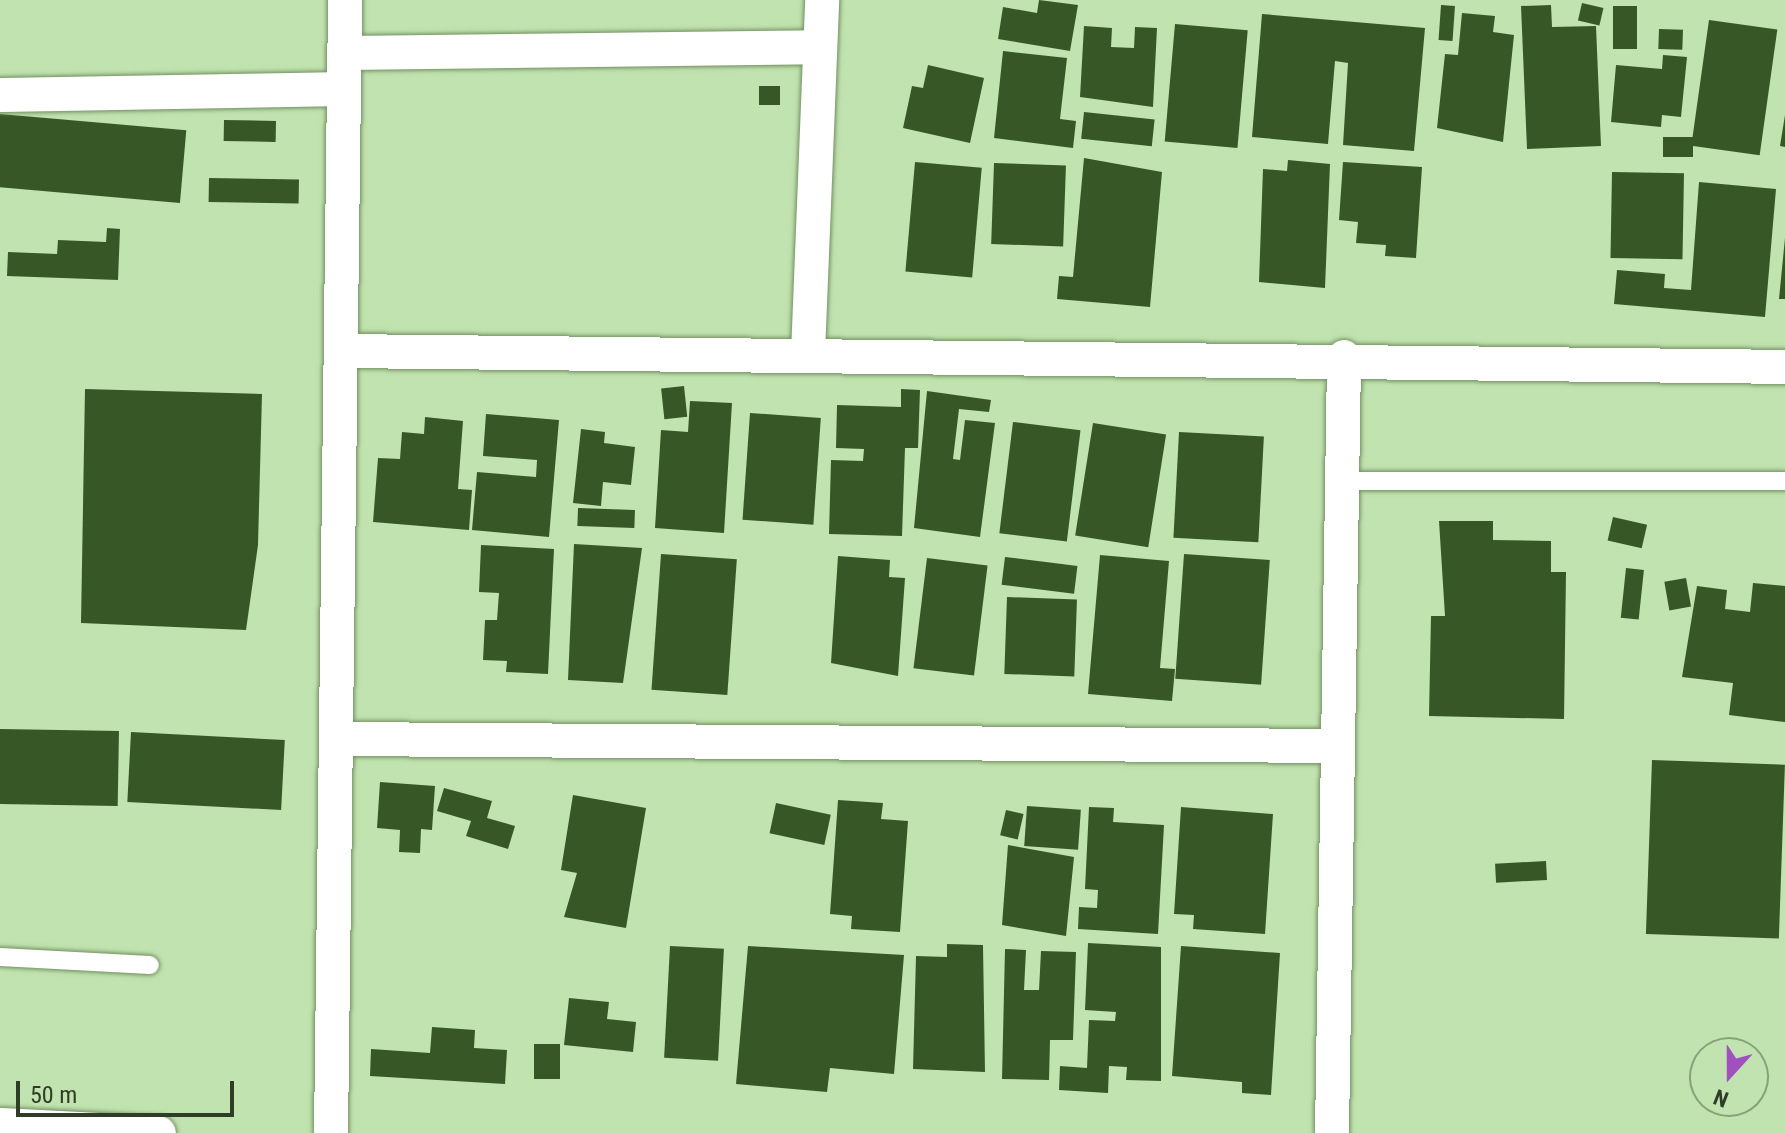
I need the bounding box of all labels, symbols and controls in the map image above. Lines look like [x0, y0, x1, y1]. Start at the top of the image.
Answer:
north arrow [1689, 1037, 1769, 1117]
scale bar [20, 1065, 238, 1115]
text: 50 m [30, 1081, 77, 1109]
text: N [1710, 1084, 1732, 1112]

